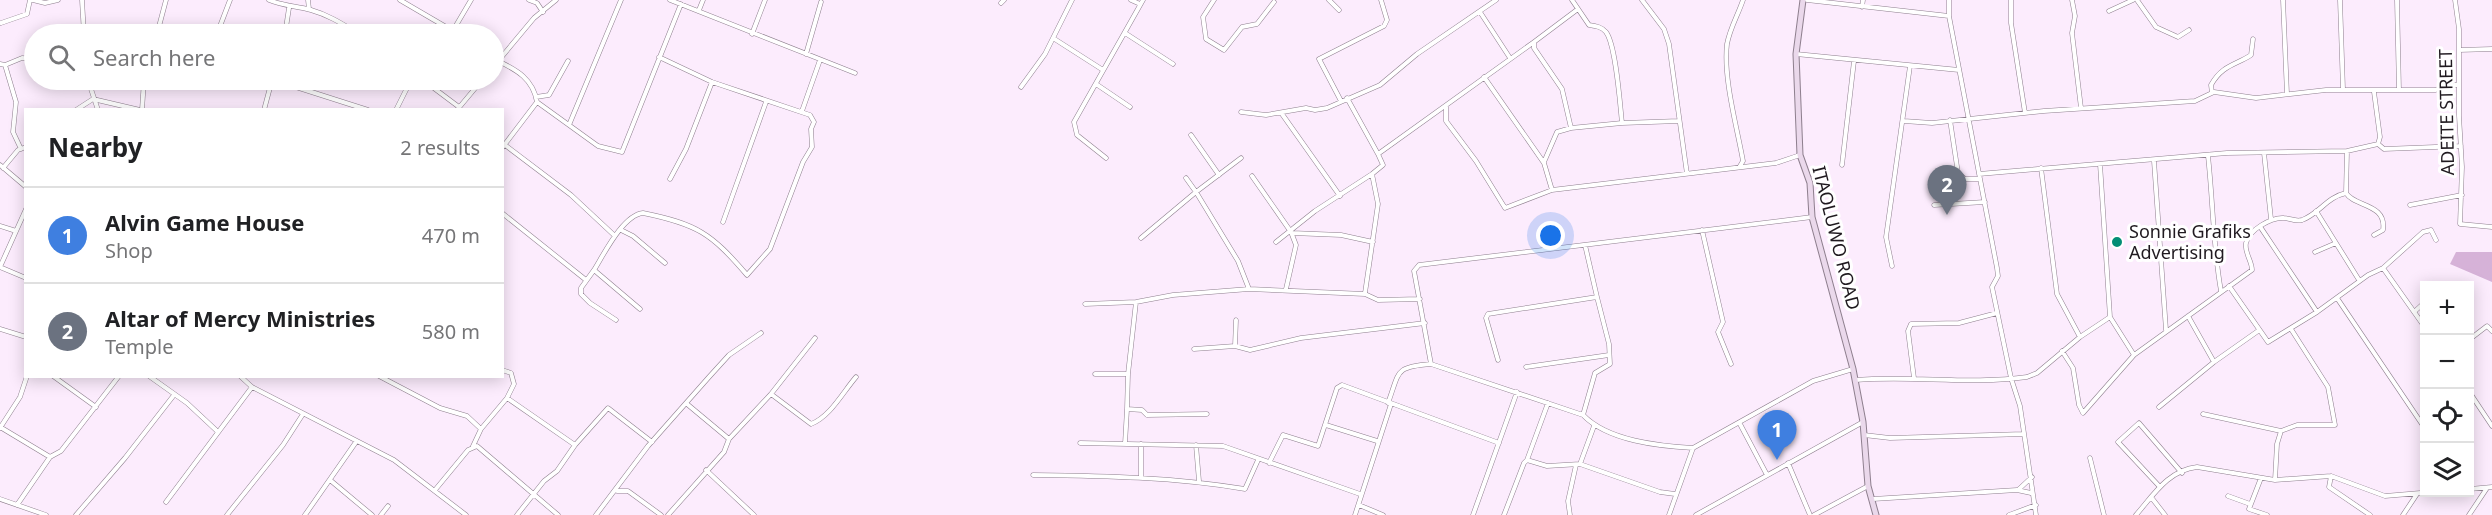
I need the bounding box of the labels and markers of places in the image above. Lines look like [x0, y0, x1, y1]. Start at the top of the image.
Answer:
pin: 2 [1928, 166, 1966, 215]
place label: Sonnie Grafiks Advertising [2129, 219, 2251, 264]
marker: Sonnie Grafiks Advertising [2110, 235, 2124, 249]
pin: 1 [1758, 410, 1796, 460]

